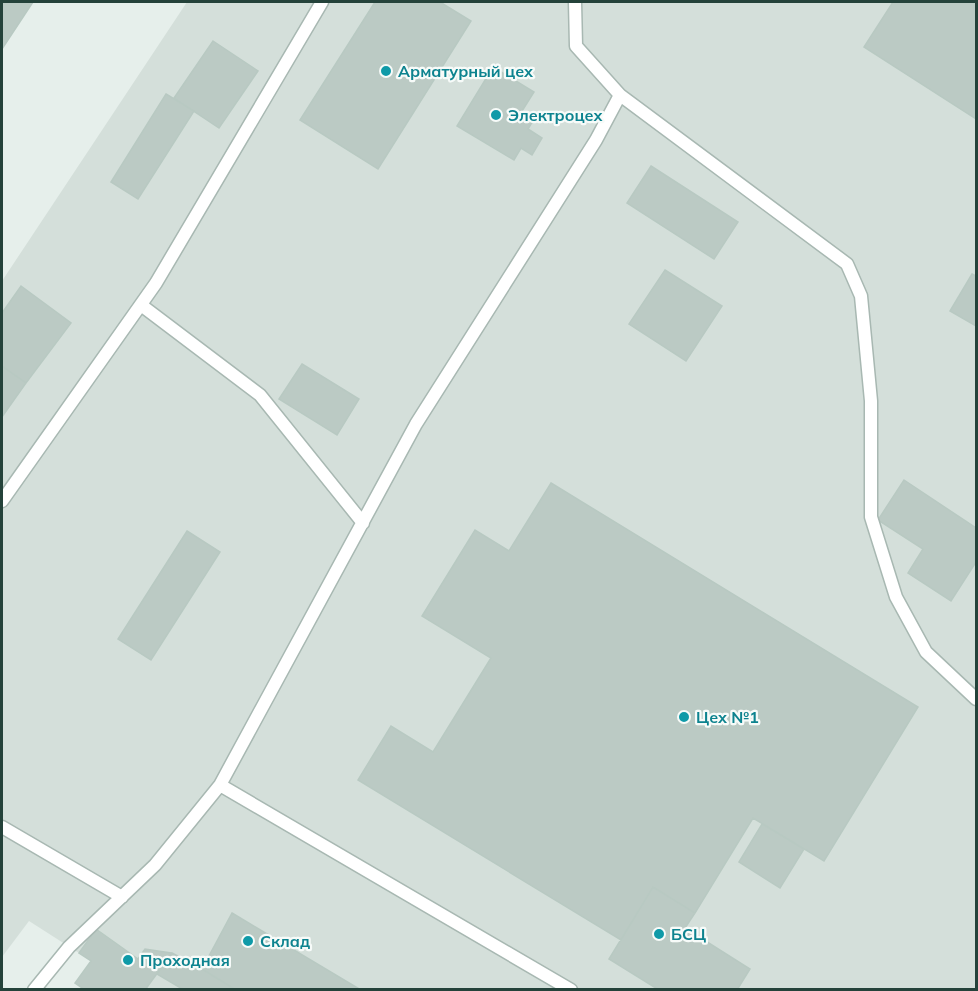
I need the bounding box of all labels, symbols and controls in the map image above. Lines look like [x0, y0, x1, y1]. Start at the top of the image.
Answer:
place label: Арматурный цех [398, 61, 534, 81]
marker: Арматурный цех [379, 64, 393, 78]
place label: Электроцех [508, 105, 603, 125]
marker: Электроцех [489, 108, 503, 122]
place label: Цех №1 [696, 707, 759, 727]
marker: Цех №1 [677, 710, 691, 724]
place label: БСЦ [671, 924, 706, 944]
marker: БСЦ [652, 927, 666, 941]
place label: Склад [260, 931, 310, 951]
marker: Склад [241, 934, 255, 948]
place label: Проходная [140, 950, 230, 970]
marker: Проходная [121, 953, 135, 967]

